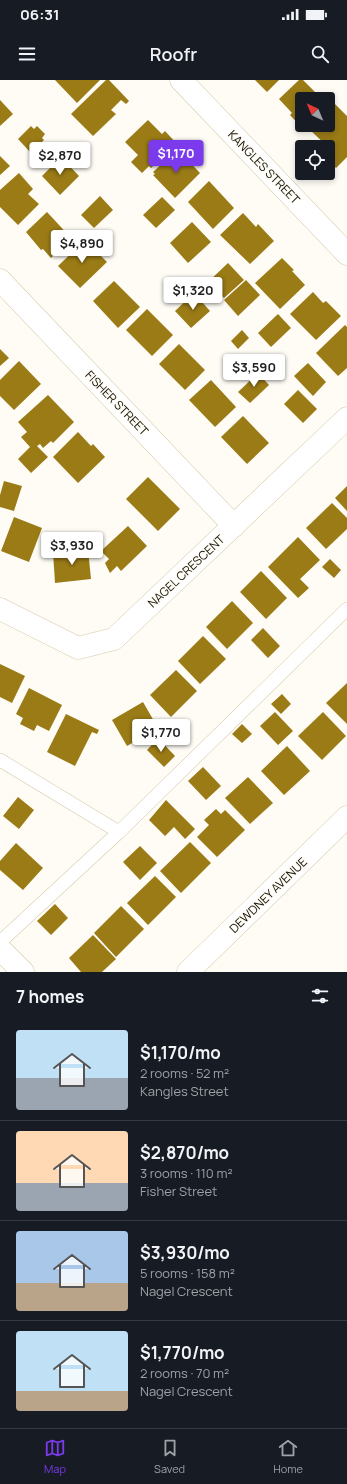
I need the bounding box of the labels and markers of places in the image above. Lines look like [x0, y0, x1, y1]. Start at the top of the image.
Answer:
pin: $1,170 [143, 140, 209, 174]
pin: $2,870 [27, 142, 93, 176]
pin: $4,890 [49, 230, 115, 264]
pin: $1,320 [160, 277, 226, 311]
pin: $3,590 [221, 354, 287, 388]
pin: $3,930 [39, 532, 105, 566]
pin: $1,770 [128, 719, 194, 753]

